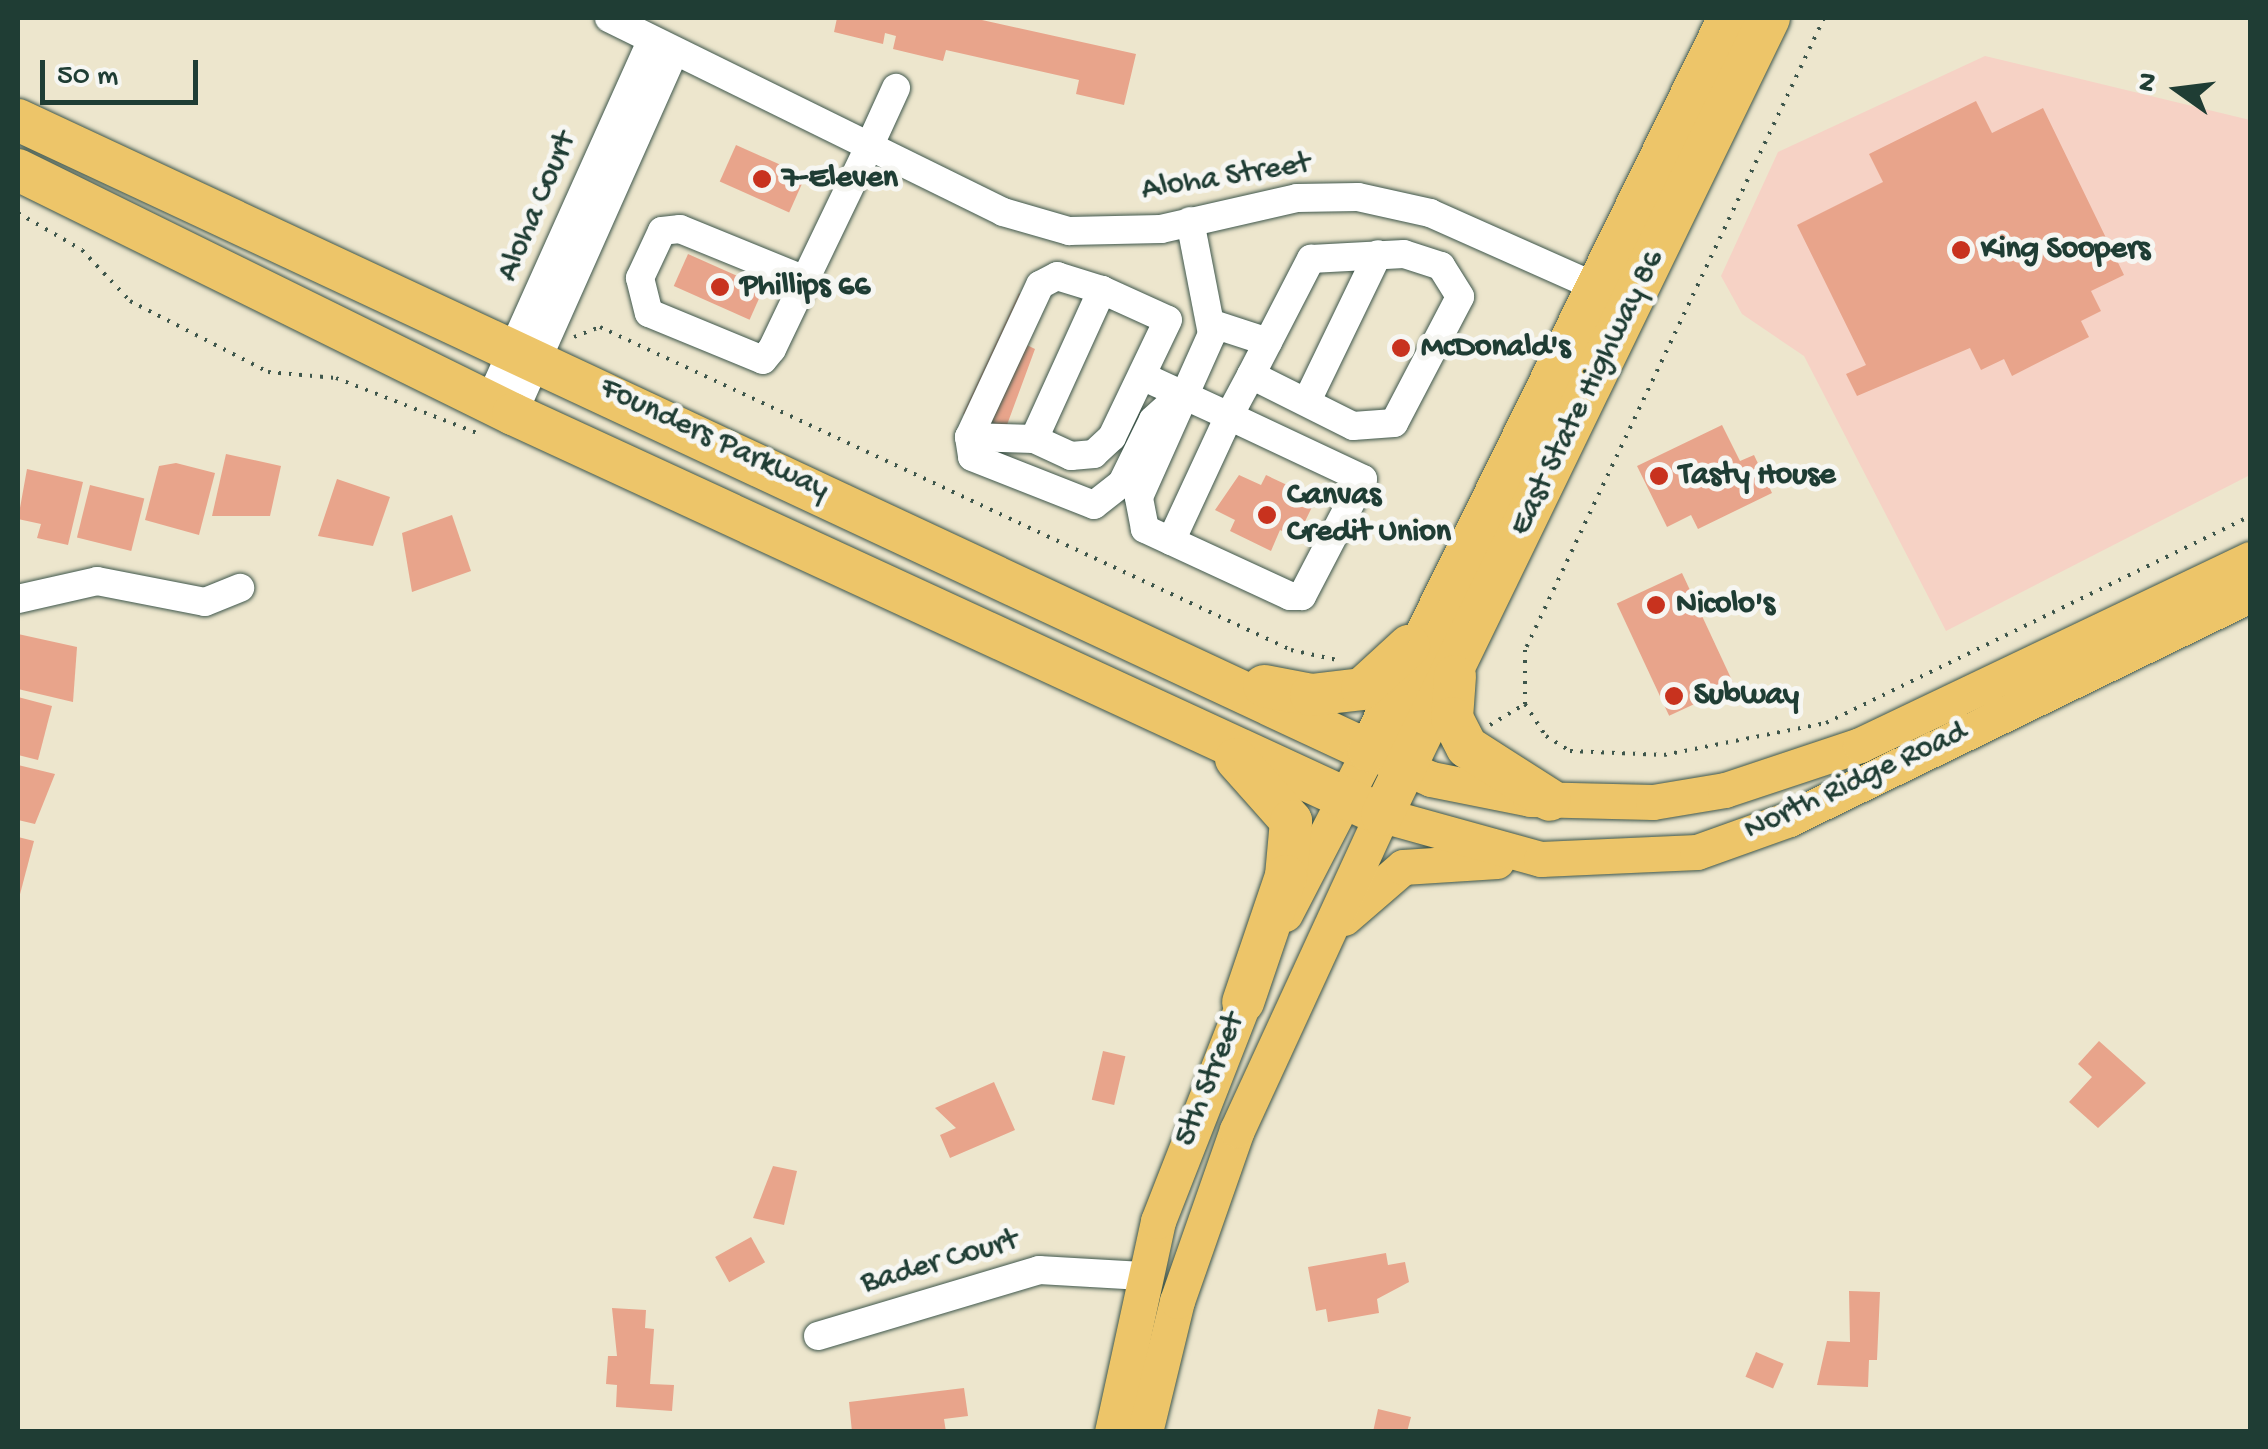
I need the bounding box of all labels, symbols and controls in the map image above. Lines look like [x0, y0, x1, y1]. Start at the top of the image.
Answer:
scale bar [45, 40, 202, 102]
north arrow [2128, 40, 2228, 140]
text: 50 m [57, 60, 118, 95]
text: N [2130, 70, 2167, 95]
street label: Aloha Court [489, 127, 587, 287]
street label: Aloha Street [1139, 146, 1313, 210]
place label: 7-Eleven [782, 160, 898, 198]
marker: 7-Eleven [751, 168, 773, 190]
place label: King Soopers [1981, 231, 2150, 269]
marker: King Soopers [1950, 239, 1972, 261]
street label: East State Highway 86 [1502, 244, 1674, 542]
place label: Phillips 66 [740, 268, 870, 306]
marker: Phillips 66 [709, 276, 731, 298]
place label: McDonald's [1421, 329, 1570, 367]
marker: McDonald's [1390, 337, 1412, 359]
street label: Founders Parkway [593, 370, 835, 510]
place label: Tasty House [1679, 457, 1835, 495]
marker: Tasty House [1648, 465, 1670, 487]
place label: Canvas Credit Union [1287, 478, 1451, 553]
marker: Canvas Credit Union [1256, 504, 1278, 526]
place label: Nicolo's [1676, 586, 1775, 624]
marker: Nicolo's [1645, 594, 1667, 616]
place label: Subway [1694, 677, 1799, 715]
marker: Subway [1663, 685, 1685, 707]
street label: North Ridge Road [1739, 714, 1973, 850]
street label: 5th Street [1167, 1008, 1255, 1152]
street label: Bader Court [857, 1222, 1023, 1304]

